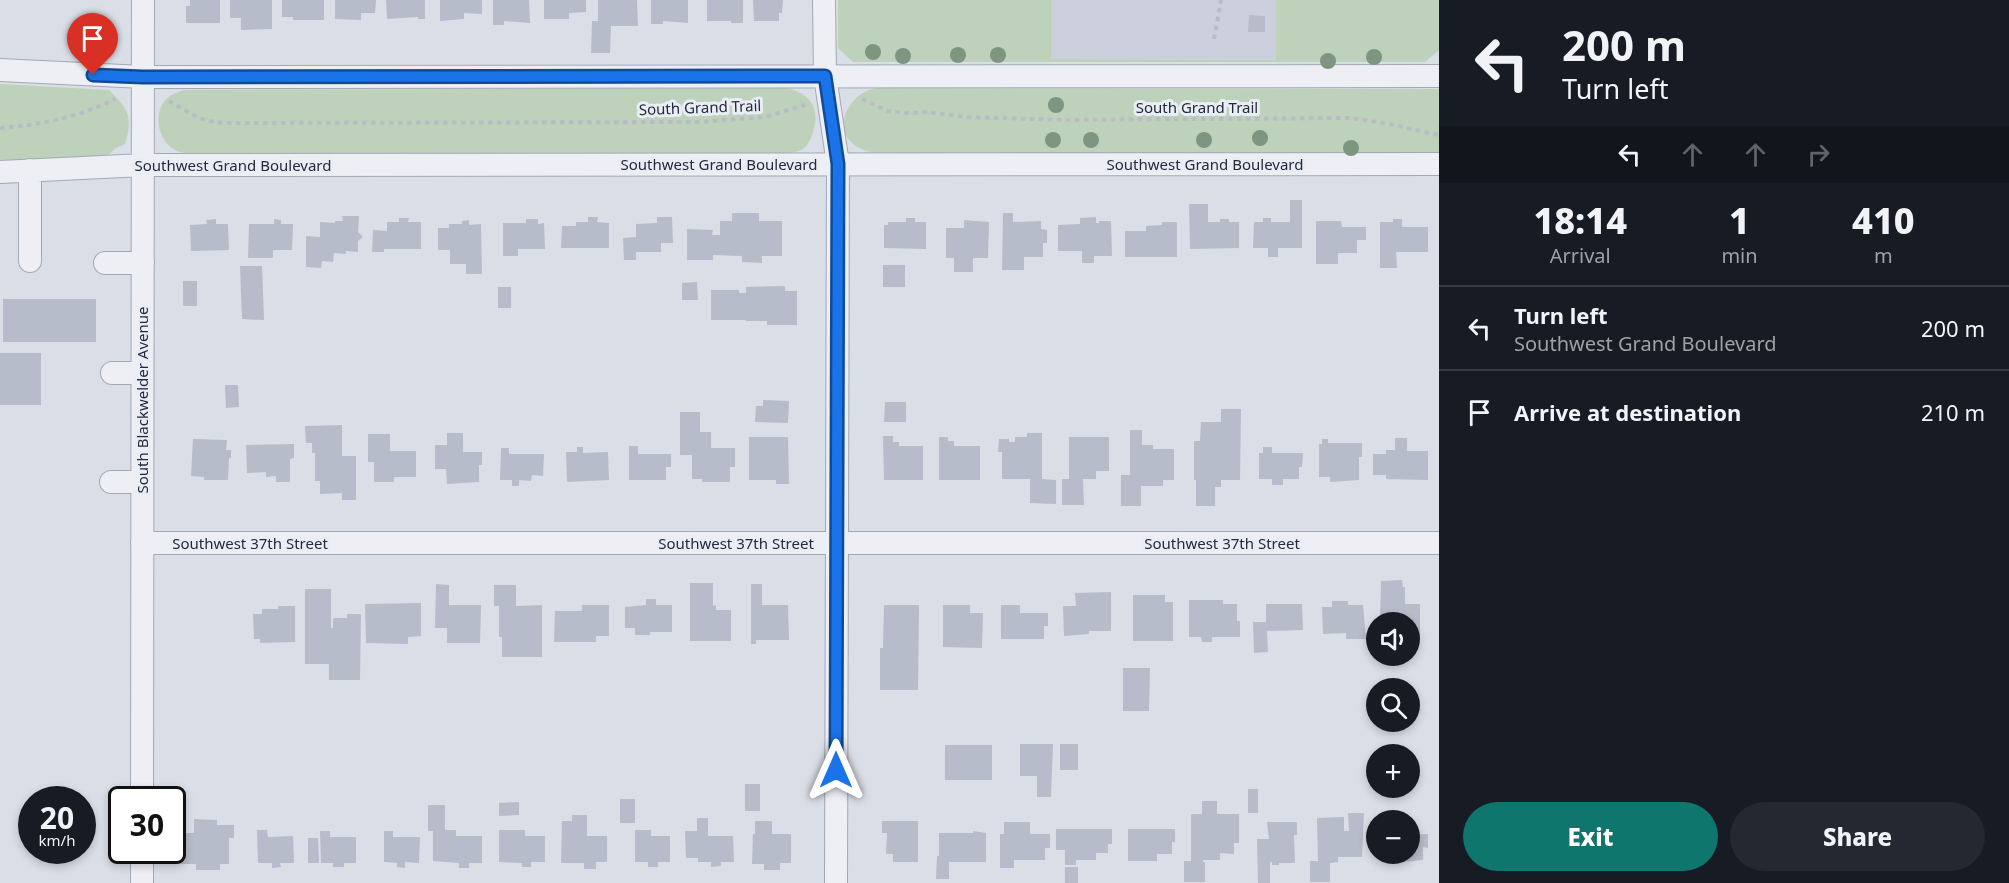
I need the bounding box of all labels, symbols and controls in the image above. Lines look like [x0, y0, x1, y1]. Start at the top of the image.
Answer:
pin [67, 13, 118, 75]
text: 200 m [1562, 16, 1686, 73]
icon: arrive [76, 22, 109, 55]
icon: left [1463, 24, 1541, 102]
text: Turn left [1562, 70, 1668, 107]
street label: South Grand Trail [638, 95, 762, 119]
street label: South Grand Trail [1136, 97, 1258, 117]
icon: left [1613, 138, 1646, 171]
icon: ahead [1676, 138, 1709, 171]
icon: ahead [1739, 138, 1772, 171]
icon: right [1802, 138, 1835, 171]
street label: Southwest Grand Boulevard [621, 154, 817, 174]
street label: Southwest Grand Boulevard [1107, 154, 1303, 174]
street label: Southwest Grand Boulevard [135, 155, 331, 175]
text: 18:14 [1533, 196, 1627, 245]
text: 1 [1729, 196, 1750, 245]
text: 410 [1852, 196, 1915, 245]
text: Arrival [1550, 242, 1611, 269]
text: min [1721, 242, 1758, 269]
text: m [1874, 242, 1893, 269]
text: Turn left [1514, 300, 1608, 330]
street label: South Blackwelder Avenue [132, 307, 152, 493]
icon: left [1463, 312, 1496, 345]
text: 200 m [1921, 313, 1985, 343]
text: Southwest Grand Boulevard [1514, 330, 1777, 357]
icon: arrive [1463, 396, 1496, 429]
text: Arrive at destination [1514, 397, 1741, 427]
text: 210 m [1921, 397, 1985, 427]
street label: Southwest 37th Street [172, 533, 328, 553]
street label: Southwest 37th Street [658, 533, 814, 553]
street label: Southwest 37th Street [1144, 533, 1300, 553]
map controls [1366, 612, 1420, 864]
button: sound [1366, 612, 1420, 666]
button: search [1366, 678, 1420, 732]
position arrow [804, 738, 868, 802]
button: + [1366, 744, 1420, 798]
speed limit sign: 30 [108, 786, 186, 864]
text: 20 [40, 797, 74, 838]
button: Exit [1463, 802, 1718, 871]
button: Share [1730, 802, 1985, 871]
button: − [1366, 810, 1420, 864]
text: km/h [39, 830, 75, 850]

